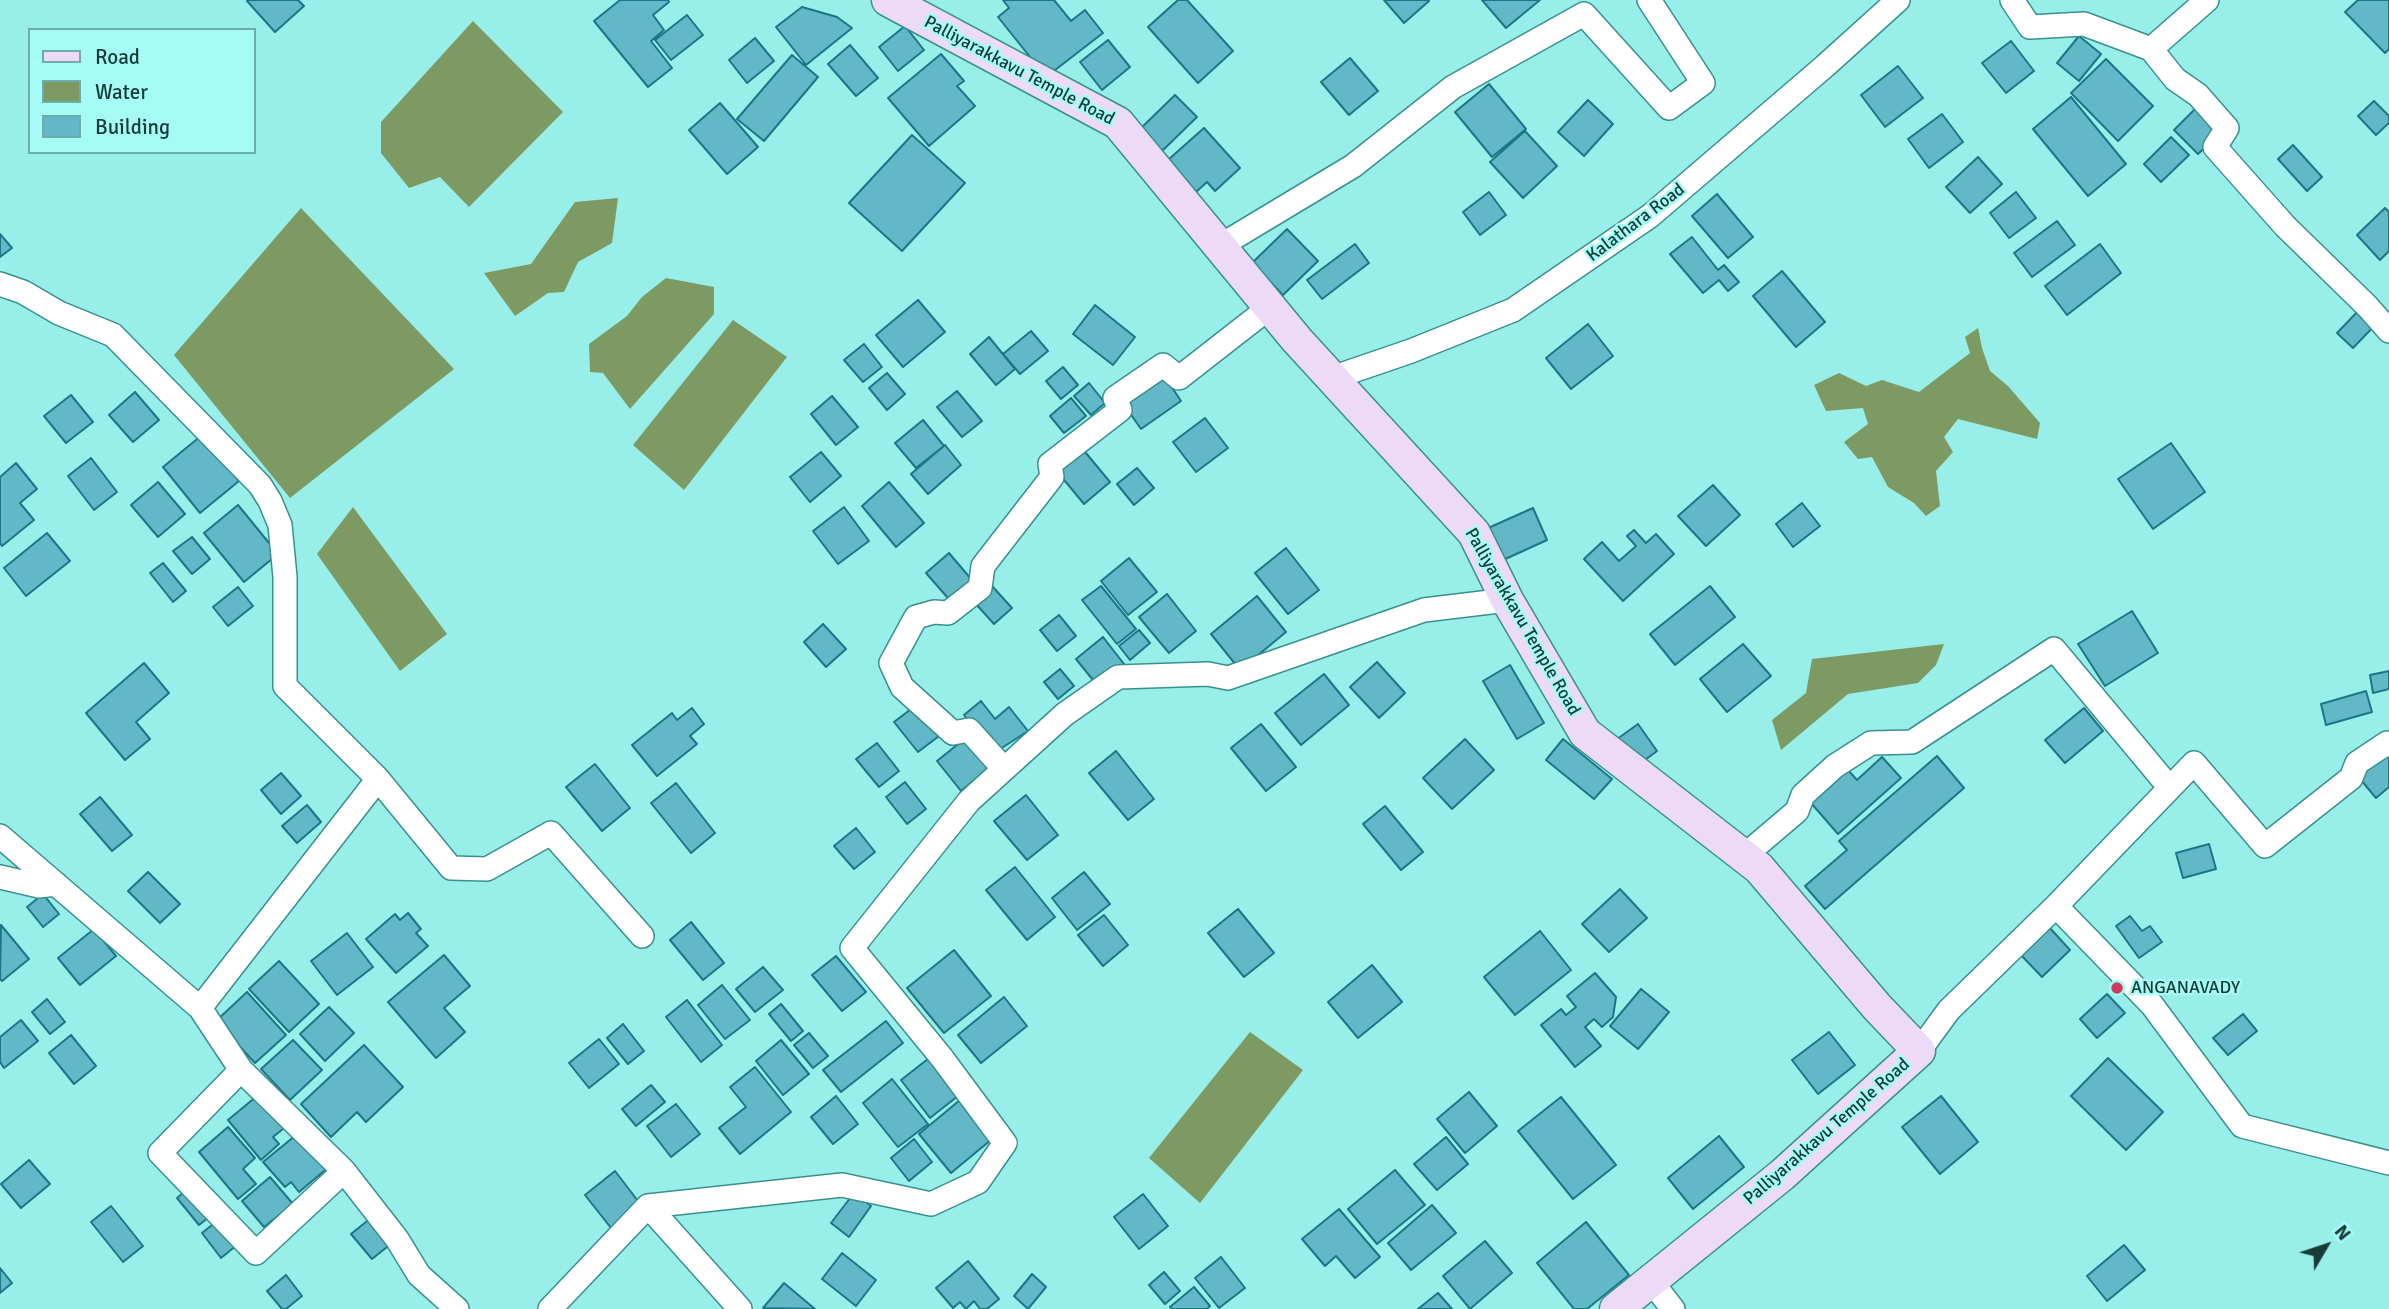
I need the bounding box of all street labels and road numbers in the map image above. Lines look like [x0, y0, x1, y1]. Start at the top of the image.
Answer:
street label: Palliyarakkavu Temple Road [920, 12, 1118, 130]
street label: Kalathara Road [1583, 179, 1689, 267]
street label: Palliyarakkavu Temple Road [1459, 525, 1585, 719]
street label: Palliyarakkavu Temple Road [1740, 1054, 1914, 1210]

